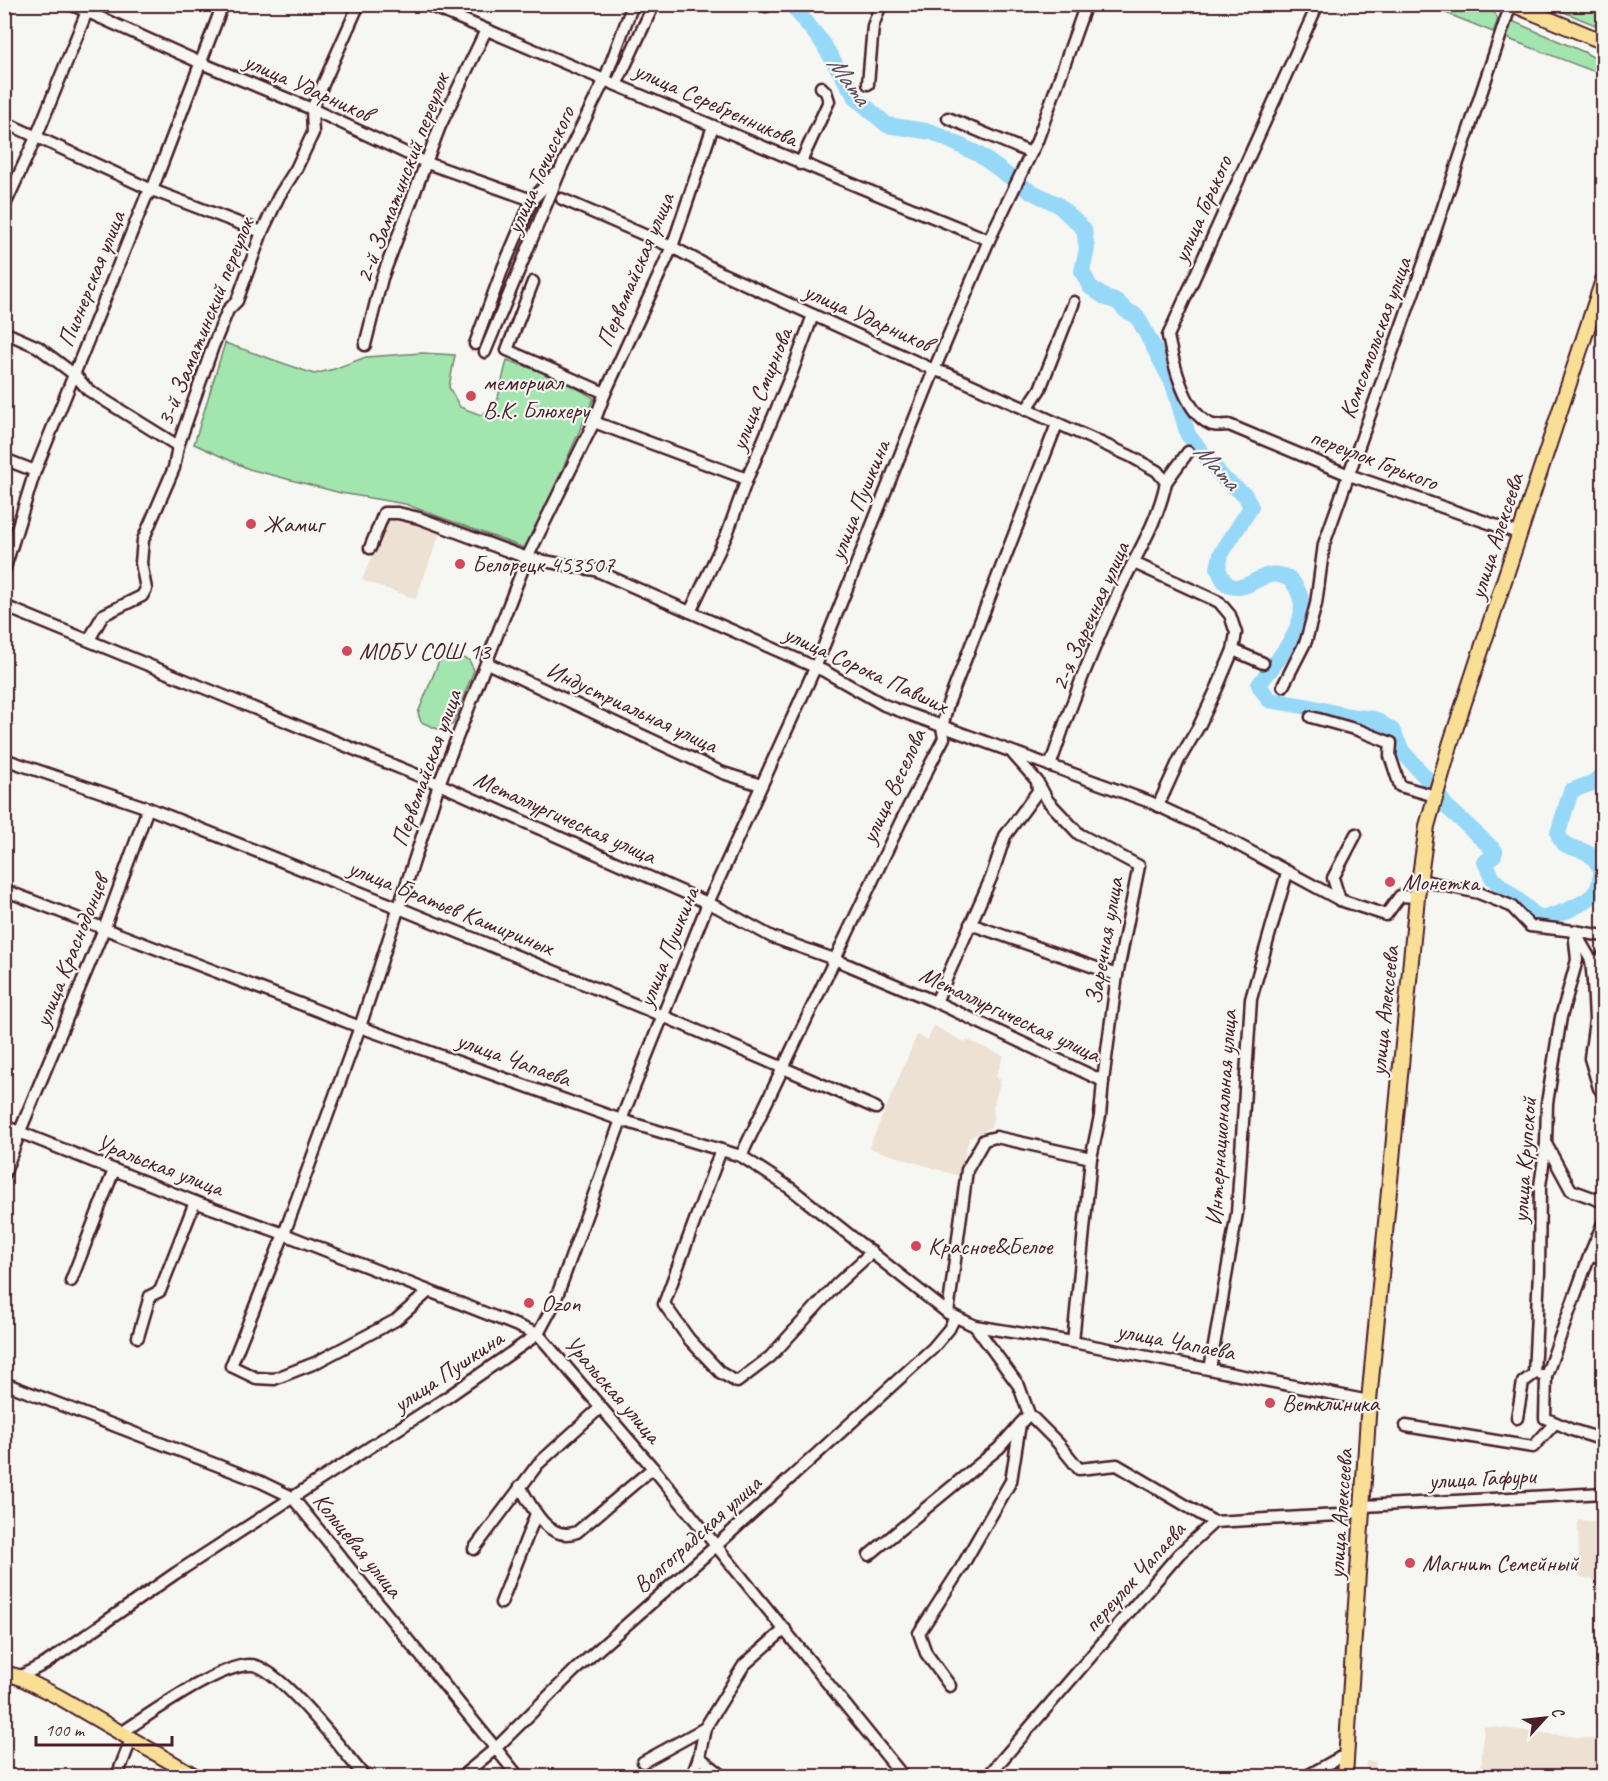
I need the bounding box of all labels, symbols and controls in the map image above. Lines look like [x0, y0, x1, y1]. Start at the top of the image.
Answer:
street label: улица Ударников [238, 45, 382, 131]
water label: Мата [820, 49, 880, 114]
street label: улица Серебренникова [628, 54, 804, 154]
street label: 2-й Заматинский переулок [348, 67, 457, 287]
street label: улица Точисского [498, 100, 582, 240]
street label: улица Горького [1164, 150, 1239, 269]
street label: Первомайская улица [589, 187, 681, 352]
street label: Пионерская улица [50, 206, 132, 351]
street label: 3-й Заматинский переулок [150, 212, 261, 430]
street label: Комсомольская улица [1332, 252, 1418, 423]
street label: улица Ударников [798, 275, 942, 361]
street label: улица Смирнова [722, 321, 800, 456]
place label: мемориал В.К. Блюхеру [483, 367, 591, 425]
marker: мемориал В.К. Блюхеру [464, 389, 478, 403]
street label: переулок Горького [1306, 421, 1444, 498]
street label: улица Пушкина [821, 434, 897, 566]
water label: Мата [1187, 435, 1249, 499]
street label: улица Алексеева [1461, 468, 1531, 604]
place label: Жамиг [263, 509, 326, 539]
marker: Жамиг [244, 517, 258, 531]
street label: 2-я Заречная улица [1044, 536, 1137, 695]
place label: Белорецк 453507 [472, 549, 616, 579]
marker: Белорецк 453507 [453, 557, 467, 571]
street label: улица Сорока Павших [777, 617, 954, 721]
place label: МОБУ СОШ 13 [359, 636, 493, 666]
marker: МОБУ СОШ 13 [340, 644, 354, 658]
street label: Индустриальная улица [542, 654, 723, 760]
street label: Первомайская улица [384, 684, 469, 850]
street label: улица Веселова [853, 723, 933, 850]
street label: Металлургическая улица [469, 763, 662, 871]
street label: улица Братьев Кашириных [342, 851, 560, 963]
street label: улица Краснодонцев [26, 867, 117, 1033]
place label: Монетка [1402, 867, 1481, 897]
street label: Заречная улица [1078, 874, 1130, 1007]
marker: Монетка [1383, 875, 1397, 889]
street label: улица Пушкина [630, 881, 706, 1013]
street label: улица Алексеева [1362, 943, 1406, 1079]
street label: Металлургическая улица [915, 959, 1107, 1070]
street label: Интернациональная улица [1199, 1008, 1244, 1227]
street label: улица Чапаева [451, 1024, 577, 1094]
street label: улица Крупской [1505, 1094, 1543, 1226]
street label: Уральская улица [92, 1127, 230, 1204]
place label: Красное&Белое [928, 1231, 1054, 1261]
marker: Красное&Белое [909, 1239, 923, 1253]
place label: Ozon [541, 1288, 581, 1318]
marker: Ozon [522, 1296, 536, 1310]
street label: улица Чапаева [1113, 1315, 1239, 1367]
street label: улица Пушкина [385, 1322, 511, 1420]
street label: Уральская улица [558, 1329, 670, 1451]
place label: Ветклиника [1282, 1388, 1381, 1418]
marker: Ветклиника [1263, 1396, 1277, 1410]
street label: улица Алексеева [1320, 1447, 1360, 1582]
street label: улица Гафури [1426, 1460, 1539, 1496]
street label: Волгоградская улица [627, 1468, 768, 1599]
street label: Кольцевая улица [306, 1486, 410, 1605]
street label: переулок Чапаева [1076, 1514, 1193, 1639]
place label: Магнит Семейный [1422, 1548, 1580, 1578]
marker: Магнит Семейный [1403, 1556, 1417, 1570]
north arrow [1515, 1688, 1575, 1748]
text: С [1547, 1704, 1569, 1722]
scale bar [36, 1709, 172, 1747]
text: 100 m [45, 1719, 86, 1741]

